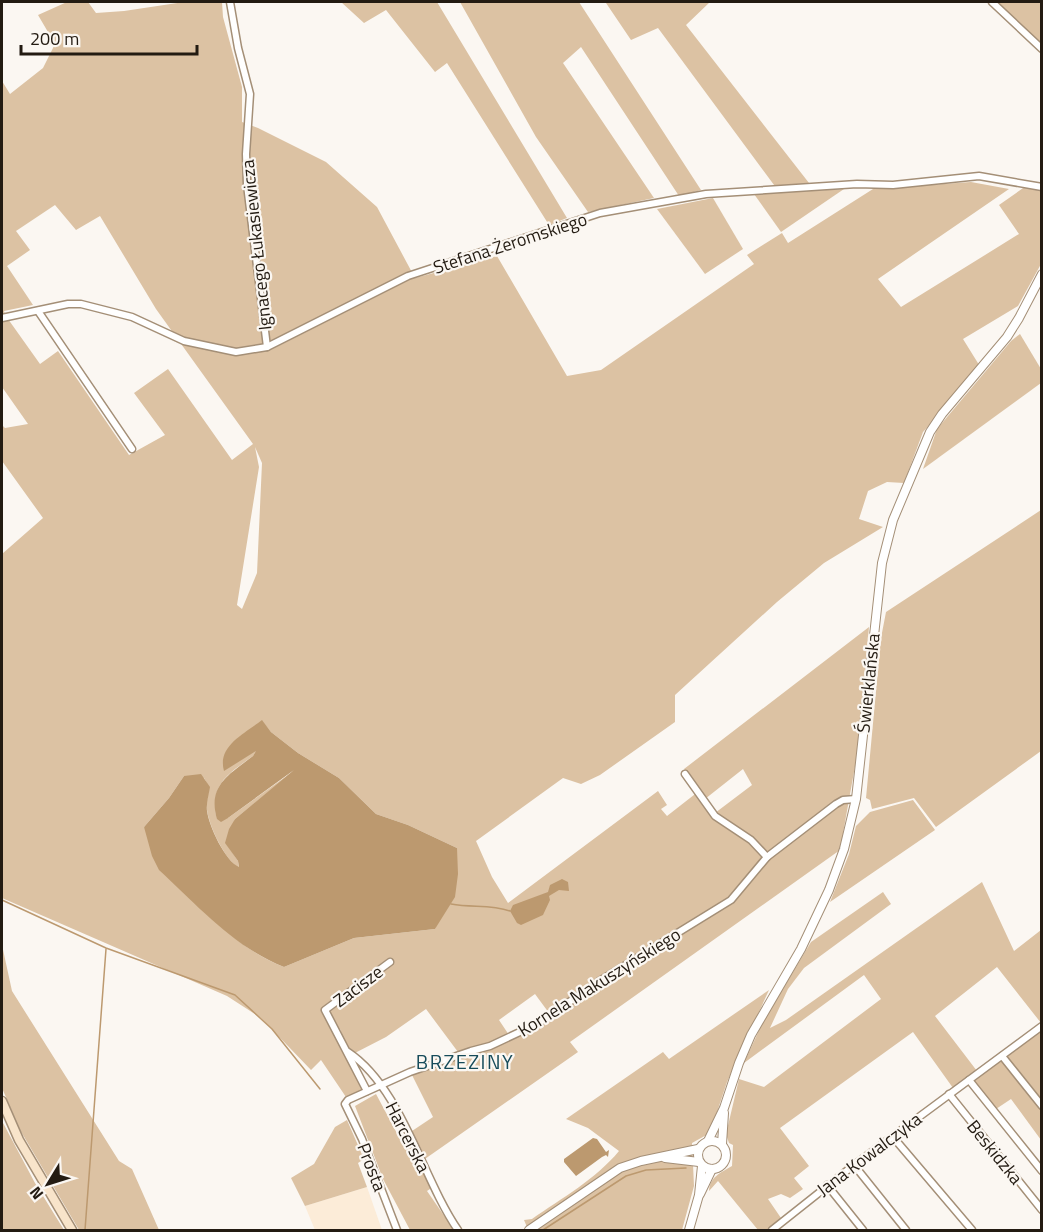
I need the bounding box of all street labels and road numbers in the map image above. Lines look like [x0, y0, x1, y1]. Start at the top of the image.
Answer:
street label: Ignacego Łukasiewicza [234, 158, 278, 332]
street label: Stefana Żeromskiego [429, 205, 591, 281]
street label: Świerklańska [849, 632, 887, 734]
street label: Kornela Makuszyńskiego [512, 921, 686, 1043]
street label: Zacisze [327, 958, 389, 1014]
street label: Harcerska [379, 1097, 437, 1177]
street label: Jana Kowalczyka [811, 1105, 927, 1203]
street label: Beskidzka [960, 1114, 1030, 1190]
street label: Prosta [350, 1139, 394, 1195]

